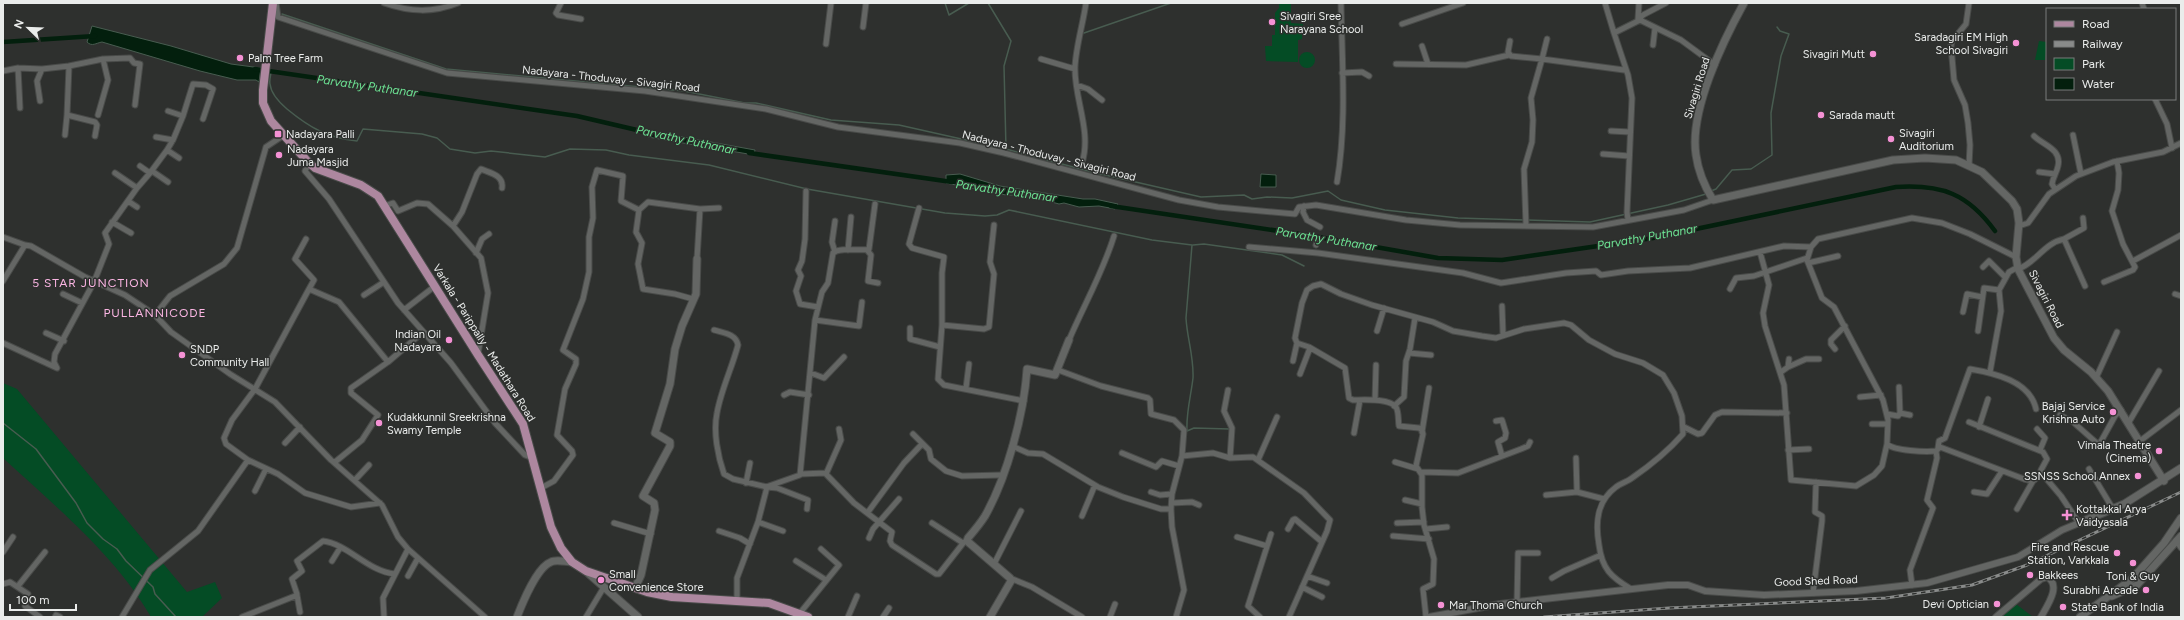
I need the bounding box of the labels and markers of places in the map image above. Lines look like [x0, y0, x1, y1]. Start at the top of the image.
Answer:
place label: Sivagiri Sree Narayana School [1280, 10, 1363, 36]
marker: Sivagiri Sree Narayana School [1267, 17, 1277, 27]
place label: Saradagiri EM High School Sivagiri [1914, 31, 2008, 57]
marker: Saradagiri EM High School Sivagiri [2011, 38, 2021, 48]
place label: Sivagiri Mutt [1803, 48, 1865, 61]
marker: Sivagiri Mutt [1868, 49, 1878, 59]
place label: Palm Tree Farm [248, 52, 323, 65]
marker: Palm Tree Farm [235, 53, 245, 63]
place label: Sarada mautt [1829, 109, 1895, 122]
marker: Sarada mautt [1816, 110, 1826, 120]
place label: Sivagiri Auditorium [1899, 127, 1954, 153]
place label: Nadayara Palli [286, 128, 355, 141]
marker: Nadayara Palli [273, 129, 283, 139]
marker: Sivagiri Auditorium [1886, 134, 1896, 144]
place label: Nadayara Juma Masjid [287, 143, 349, 169]
marker: Nadayara Juma Masjid [274, 150, 284, 160]
place label: Indian Oil Nadayara [394, 328, 441, 354]
marker: Indian Oil Nadayara [444, 335, 454, 345]
place label: SNDP Community Hall [190, 343, 269, 369]
marker: SNDP Community Hall [177, 350, 187, 360]
place label: Bajaj Service Krishna Auto [2042, 400, 2105, 426]
marker: Bajaj Service Krishna Auto [2108, 407, 2118, 417]
place label: Kudakkunnil Sreekrishna Swamy Temple [387, 411, 506, 437]
marker: Kudakkunnil Sreekrishna Swamy Temple [374, 418, 384, 428]
place label: Vimala Theatre (Cinema) [2077, 439, 2151, 465]
marker: Vimala Theatre (Cinema) [2154, 446, 2164, 456]
place label: SSNSS School Annex [2024, 470, 2131, 483]
marker: SSNSS School Annex [2133, 471, 2143, 481]
place label: Kottakkal Arya Vaidyasala [2076, 503, 2147, 529]
marker: Kottakkal Arya Vaidyasala [2061, 509, 2073, 521]
place label: Fire and Rescue Station, Varkkala [2027, 541, 2109, 567]
marker: Fire and Rescue Station, Varkkala [2112, 548, 2122, 558]
marker: Toni & Guy [2128, 558, 2138, 568]
place label: Small Convenience Store [609, 568, 703, 594]
place label: Bakkees [2038, 569, 2078, 582]
marker: Bakkees [2025, 570, 2035, 580]
place label: Toni & Guy [2106, 570, 2160, 583]
marker: Small Convenience Store [596, 575, 606, 585]
place label: Surabhi Arcade [2063, 584, 2138, 597]
marker: Surabhi Arcade [2141, 585, 2151, 595]
place label: Devi Optician [1923, 598, 1989, 611]
place label: Mar Thoma Church [1449, 599, 1543, 612]
marker: Devi Optician [1992, 599, 2002, 609]
marker: Mar Thoma Church [1436, 600, 1446, 610]
place label: State Bank of India [2071, 601, 2164, 614]
marker: State Bank of India [2058, 602, 2068, 612]

